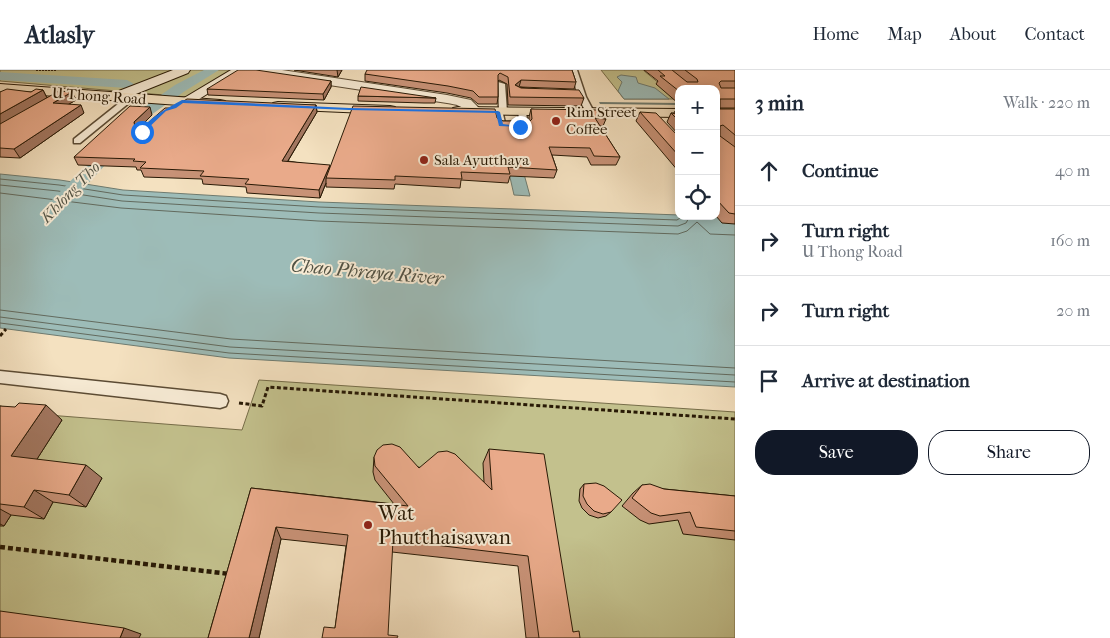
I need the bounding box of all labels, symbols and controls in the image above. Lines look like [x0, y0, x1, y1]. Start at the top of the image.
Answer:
text: Atlasly [25, 21, 94, 49]
text: Home [812, 24, 859, 45]
text: Map [887, 24, 922, 45]
text: About [950, 24, 996, 45]
text: Contact [1024, 24, 1085, 45]
street label: U Thong Road [51, 84, 148, 108]
map controls [675, 85, 720, 220]
button: + [675, 85, 720, 130]
text: 3 min [755, 91, 804, 115]
text: Walk · 220 m [1003, 93, 1090, 112]
place label: Rim Street Coffee [566, 103, 637, 138]
marker: Rim Street Coffee [550, 115, 562, 127]
route end [509, 116, 532, 139]
route start [131, 121, 154, 144]
button: − [675, 130, 720, 175]
place label: Sala Ayutthaya [434, 151, 530, 169]
marker: Sala Ayutthaya [418, 154, 430, 166]
water label: Khlong Tho [36, 157, 104, 227]
icon: ahead [755, 157, 783, 185]
text: Continue [802, 160, 878, 182]
text: 40 m [1055, 161, 1090, 180]
button: locate [675, 175, 720, 220]
text: Turn right [802, 220, 889, 242]
icon: right [755, 227, 783, 255]
text: 160 m [1050, 231, 1090, 250]
text: U Thong Road [802, 242, 903, 261]
water label: Chao Phraya River [290, 254, 445, 290]
icon: right [755, 297, 783, 325]
text: Turn right [802, 300, 889, 322]
text: 20 m [1056, 301, 1090, 320]
icon: arrive [755, 367, 783, 395]
text: Arrive at destination [802, 370, 970, 392]
button: Save [755, 430, 918, 475]
button: Share [928, 430, 1090, 475]
place label: Wat Phutthaisawan [377, 501, 511, 549]
marker: Wat Phutthaisawan [362, 519, 374, 531]

